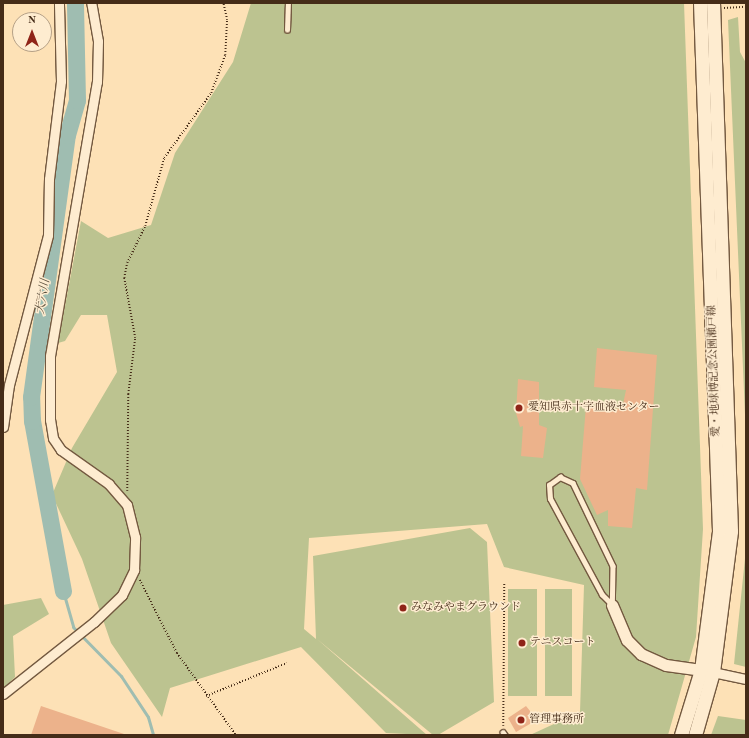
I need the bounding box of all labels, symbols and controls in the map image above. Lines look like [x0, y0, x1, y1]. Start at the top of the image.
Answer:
north arrow [12, 12, 52, 52]
text: N [28, 15, 36, 26]
water label: 大六川 [34, 278, 54, 316]
street label: 愛・地球博記念公園瀬戸線 [706, 305, 724, 437]
place label: 愛知県赤十字血液センター [528, 401, 660, 415]
marker: 愛知県赤十字血液センター [513, 402, 525, 414]
place label: みなみやまグラウンド [411, 601, 521, 615]
marker: みなみやまグラウンド [398, 603, 408, 613]
place label: テニスコート [530, 636, 596, 650]
marker: テニスコート [517, 638, 527, 648]
place label: 管理事務所 [529, 713, 584, 727]
marker: 管理事務所 [516, 715, 526, 725]

